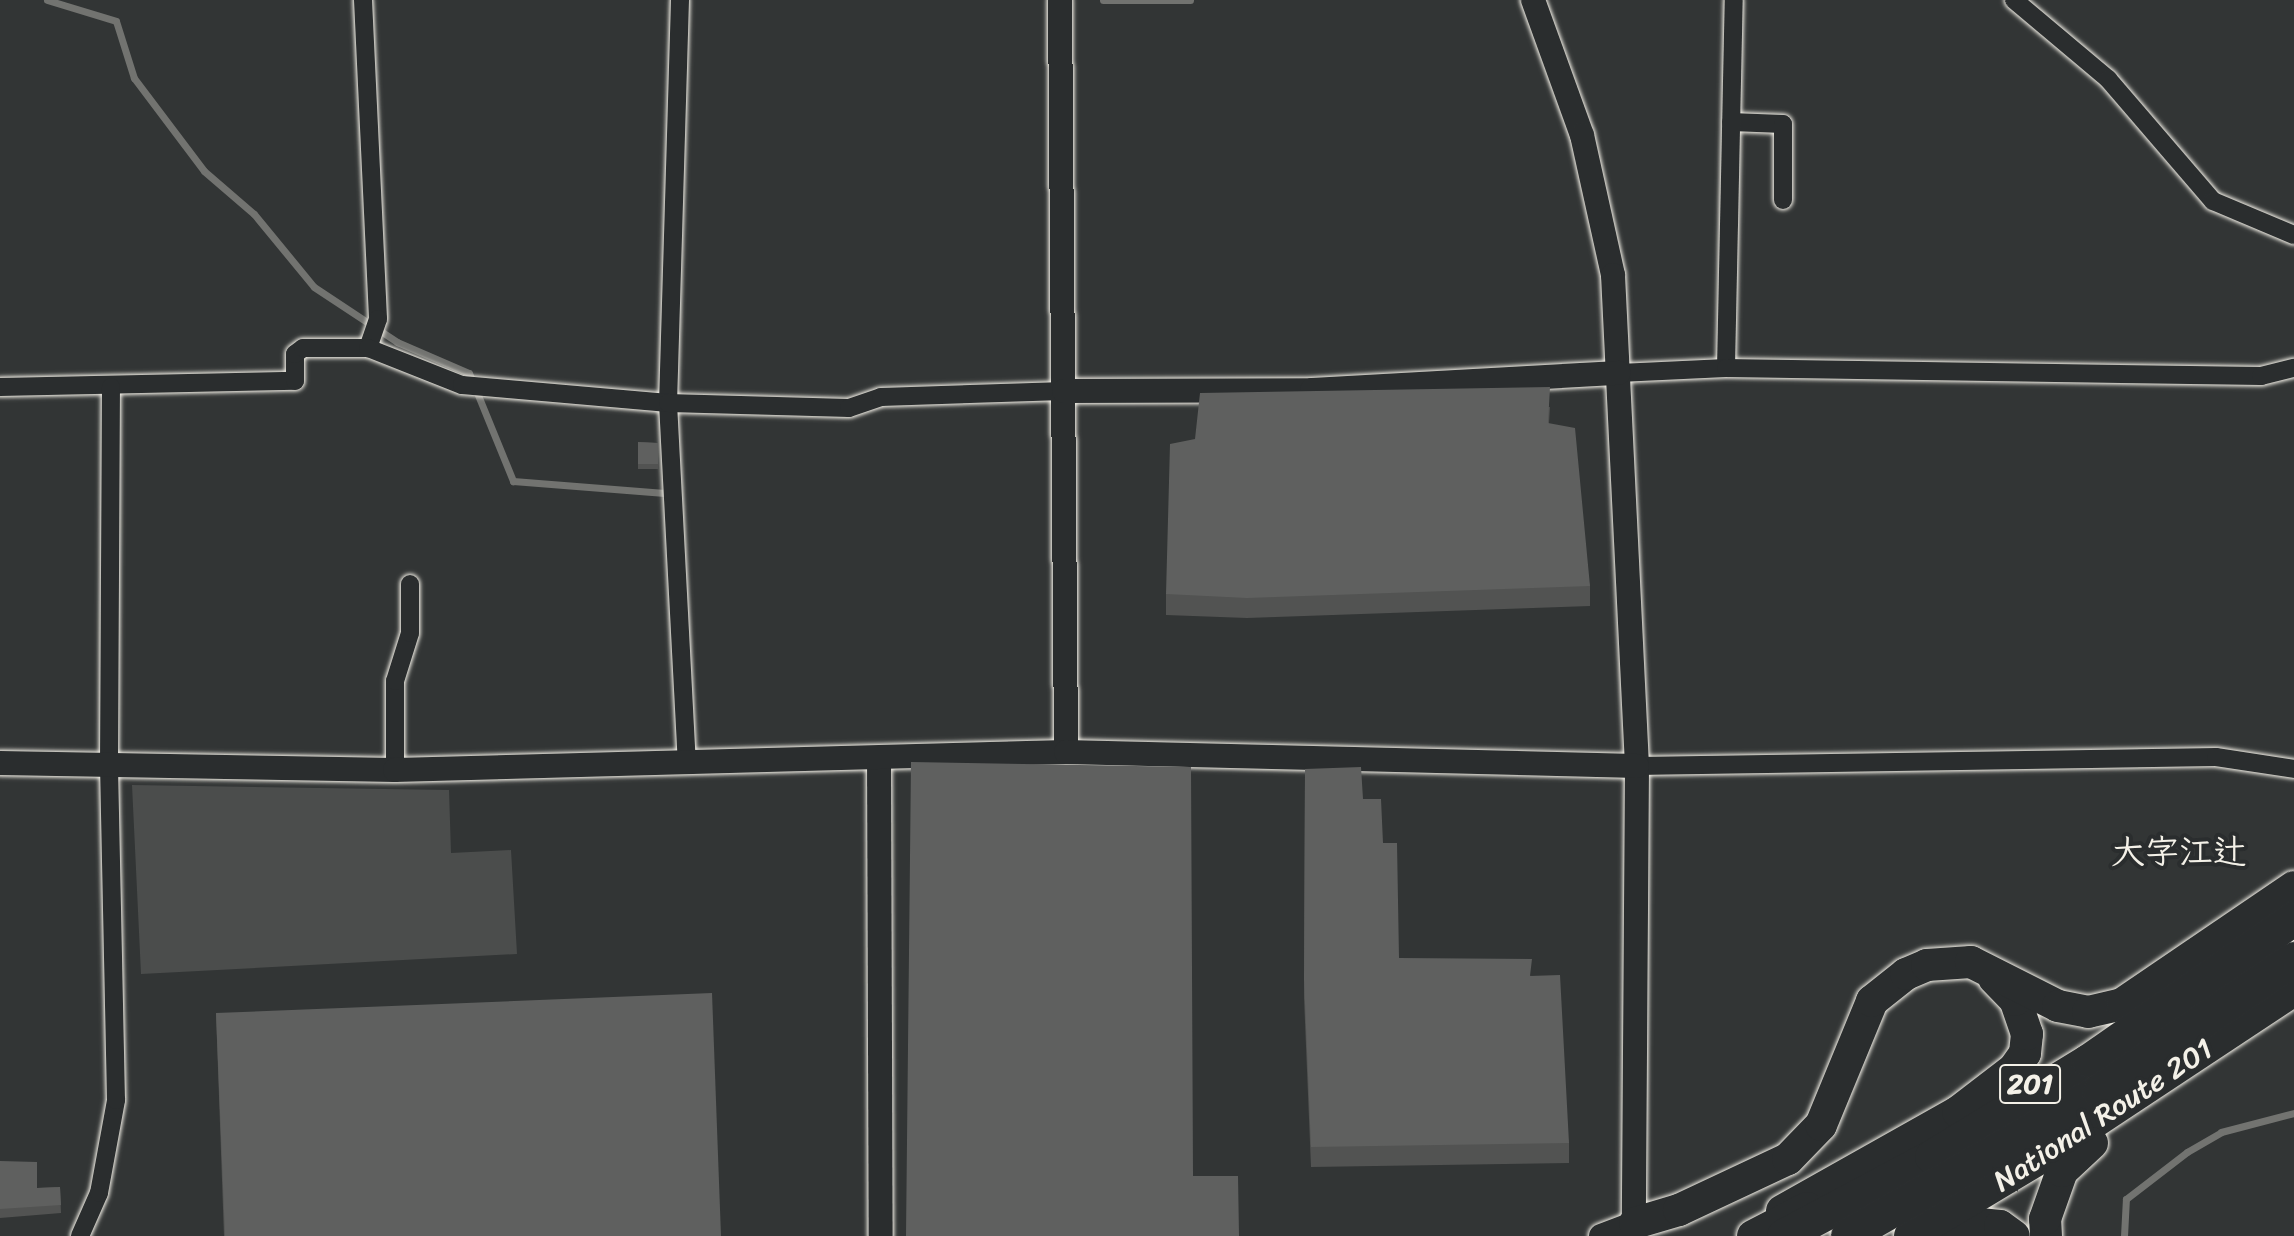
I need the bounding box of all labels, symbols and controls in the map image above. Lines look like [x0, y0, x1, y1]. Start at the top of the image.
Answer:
district label: 大字江辻 [2111, 833, 2247, 873]
street label: National Route 201 [1987, 1031, 2219, 1199]
road number: 201 [1998, 1060, 2062, 1108]

